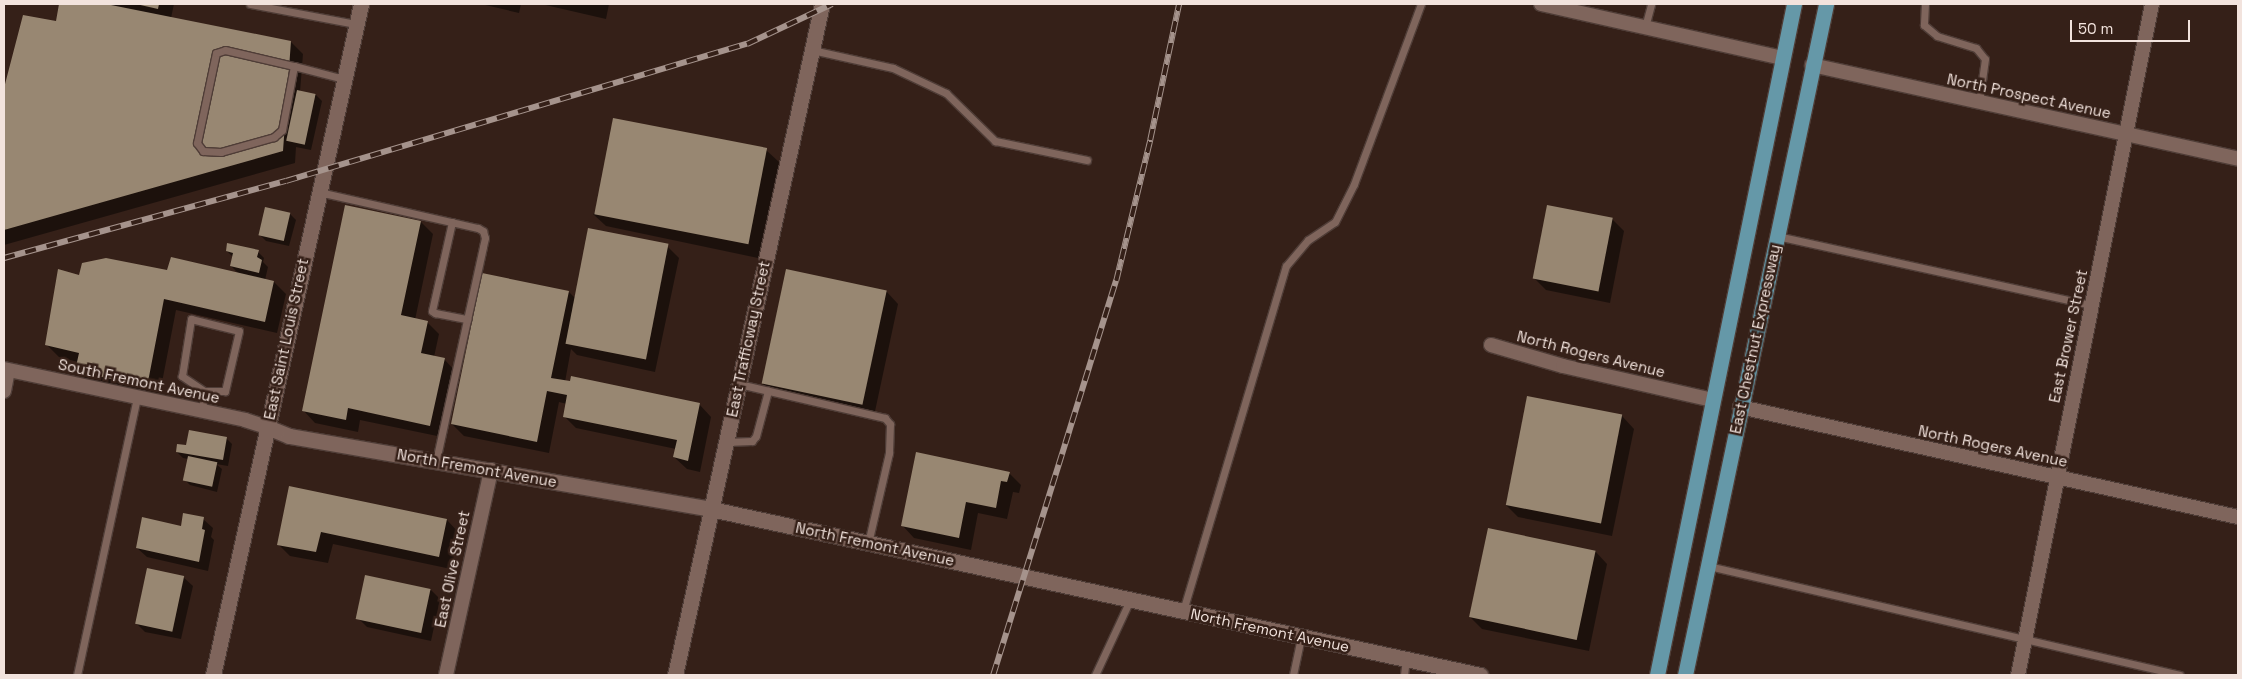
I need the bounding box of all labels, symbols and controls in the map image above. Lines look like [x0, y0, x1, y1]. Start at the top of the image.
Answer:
scale bar [2072, 10, 2192, 42]
text: 50 m [2078, 19, 2113, 38]
street label: North Prospect Avenue [1945, 70, 2113, 122]
street label: East Chestnut Expressway [1726, 243, 1784, 435]
street label: East Saint Louis Street [260, 257, 312, 421]
street label: East Trafficway Street [723, 259, 773, 419]
street label: East Brower Street [2045, 268, 2091, 404]
street label: North Rogers Avenue [1515, 327, 1667, 381]
street label: South Fremont Avenue [57, 355, 221, 407]
street label: North Rogers Avenue [1917, 421, 2069, 471]
street label: North Fremont Avenue [396, 445, 558, 491]
street label: East Olive Street [431, 509, 473, 629]
street label: North Fremont Avenue [794, 518, 956, 570]
street label: North Fremont Avenue [1189, 604, 1351, 656]

